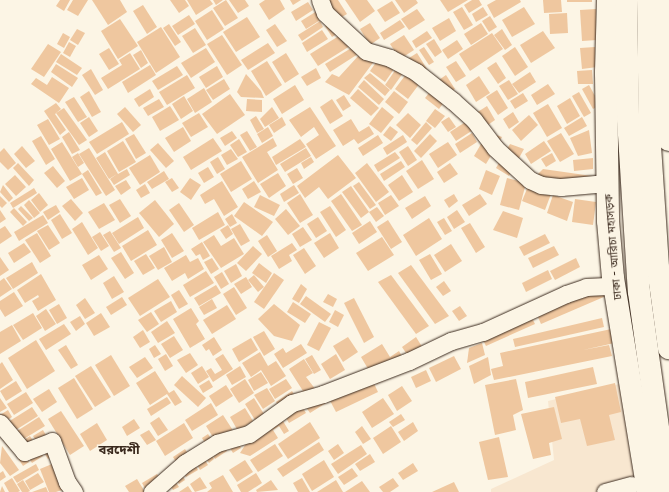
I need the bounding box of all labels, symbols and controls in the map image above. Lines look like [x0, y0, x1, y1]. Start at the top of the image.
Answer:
street label: ঢাকা - আরিচা মহাসড়ক [602, 194, 624, 300]
district label: বরদেশী [98, 441, 140, 457]

